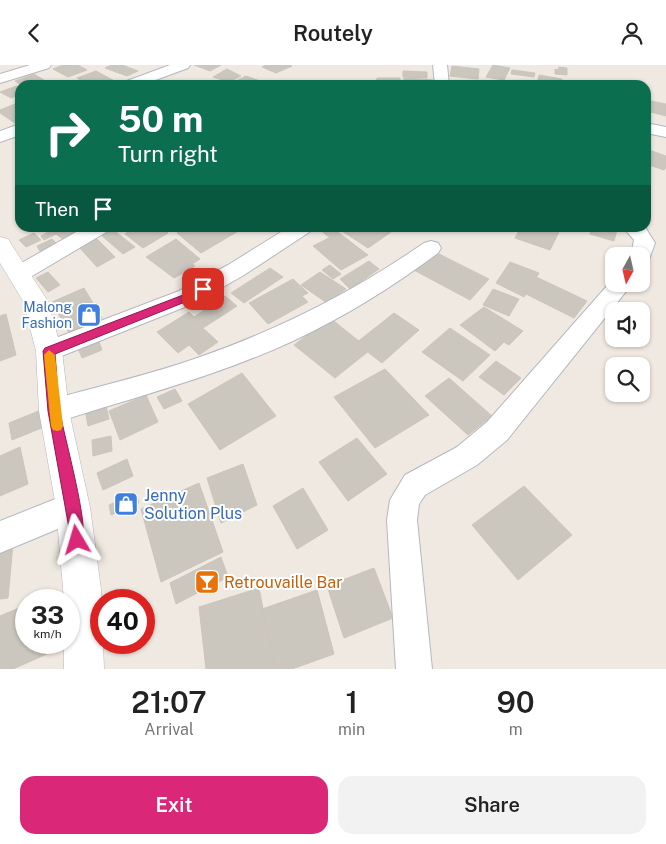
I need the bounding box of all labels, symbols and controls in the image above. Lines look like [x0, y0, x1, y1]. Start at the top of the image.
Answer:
icon: back [20, 19, 48, 47]
icon: person [618, 19, 646, 47]
text: Routely [293, 20, 373, 46]
text: 50 m [118, 99, 203, 140]
icon: right [35, 100, 100, 165]
text: Turn right [118, 141, 218, 167]
icon: arrive [89, 195, 117, 223]
text: Then [35, 198, 79, 220]
north arrow [605, 247, 650, 293]
map controls [605, 247, 650, 402]
pin [182, 268, 224, 310]
icon: arrive [189, 275, 217, 303]
place label: Malong Fashion [22, 299, 72, 331]
shop icon: Malong Fashion [76, 302, 102, 328]
button: sound [605, 302, 650, 347]
button: search [605, 357, 650, 402]
place label: Jenny Solution Plus [144, 486, 242, 523]
shop icon: Jenny Solution Plus [113, 491, 139, 517]
position arrow [50, 513, 102, 565]
bar icon: Retrouvaille Bar [194, 569, 220, 595]
place label: Retrouvaille Bar [224, 573, 342, 592]
speed limit sign: 40 [90, 589, 155, 654]
text: 33 [31, 600, 64, 630]
text: km/h [33, 627, 62, 641]
text: 21:07 [131, 684, 207, 720]
text: 1 [345, 684, 358, 720]
text: 90 [497, 684, 535, 720]
text: Arrival [144, 720, 194, 739]
text: min [338, 720, 365, 739]
text: m [509, 720, 523, 739]
button: Exit [20, 776, 328, 834]
button: Share [338, 776, 646, 834]

